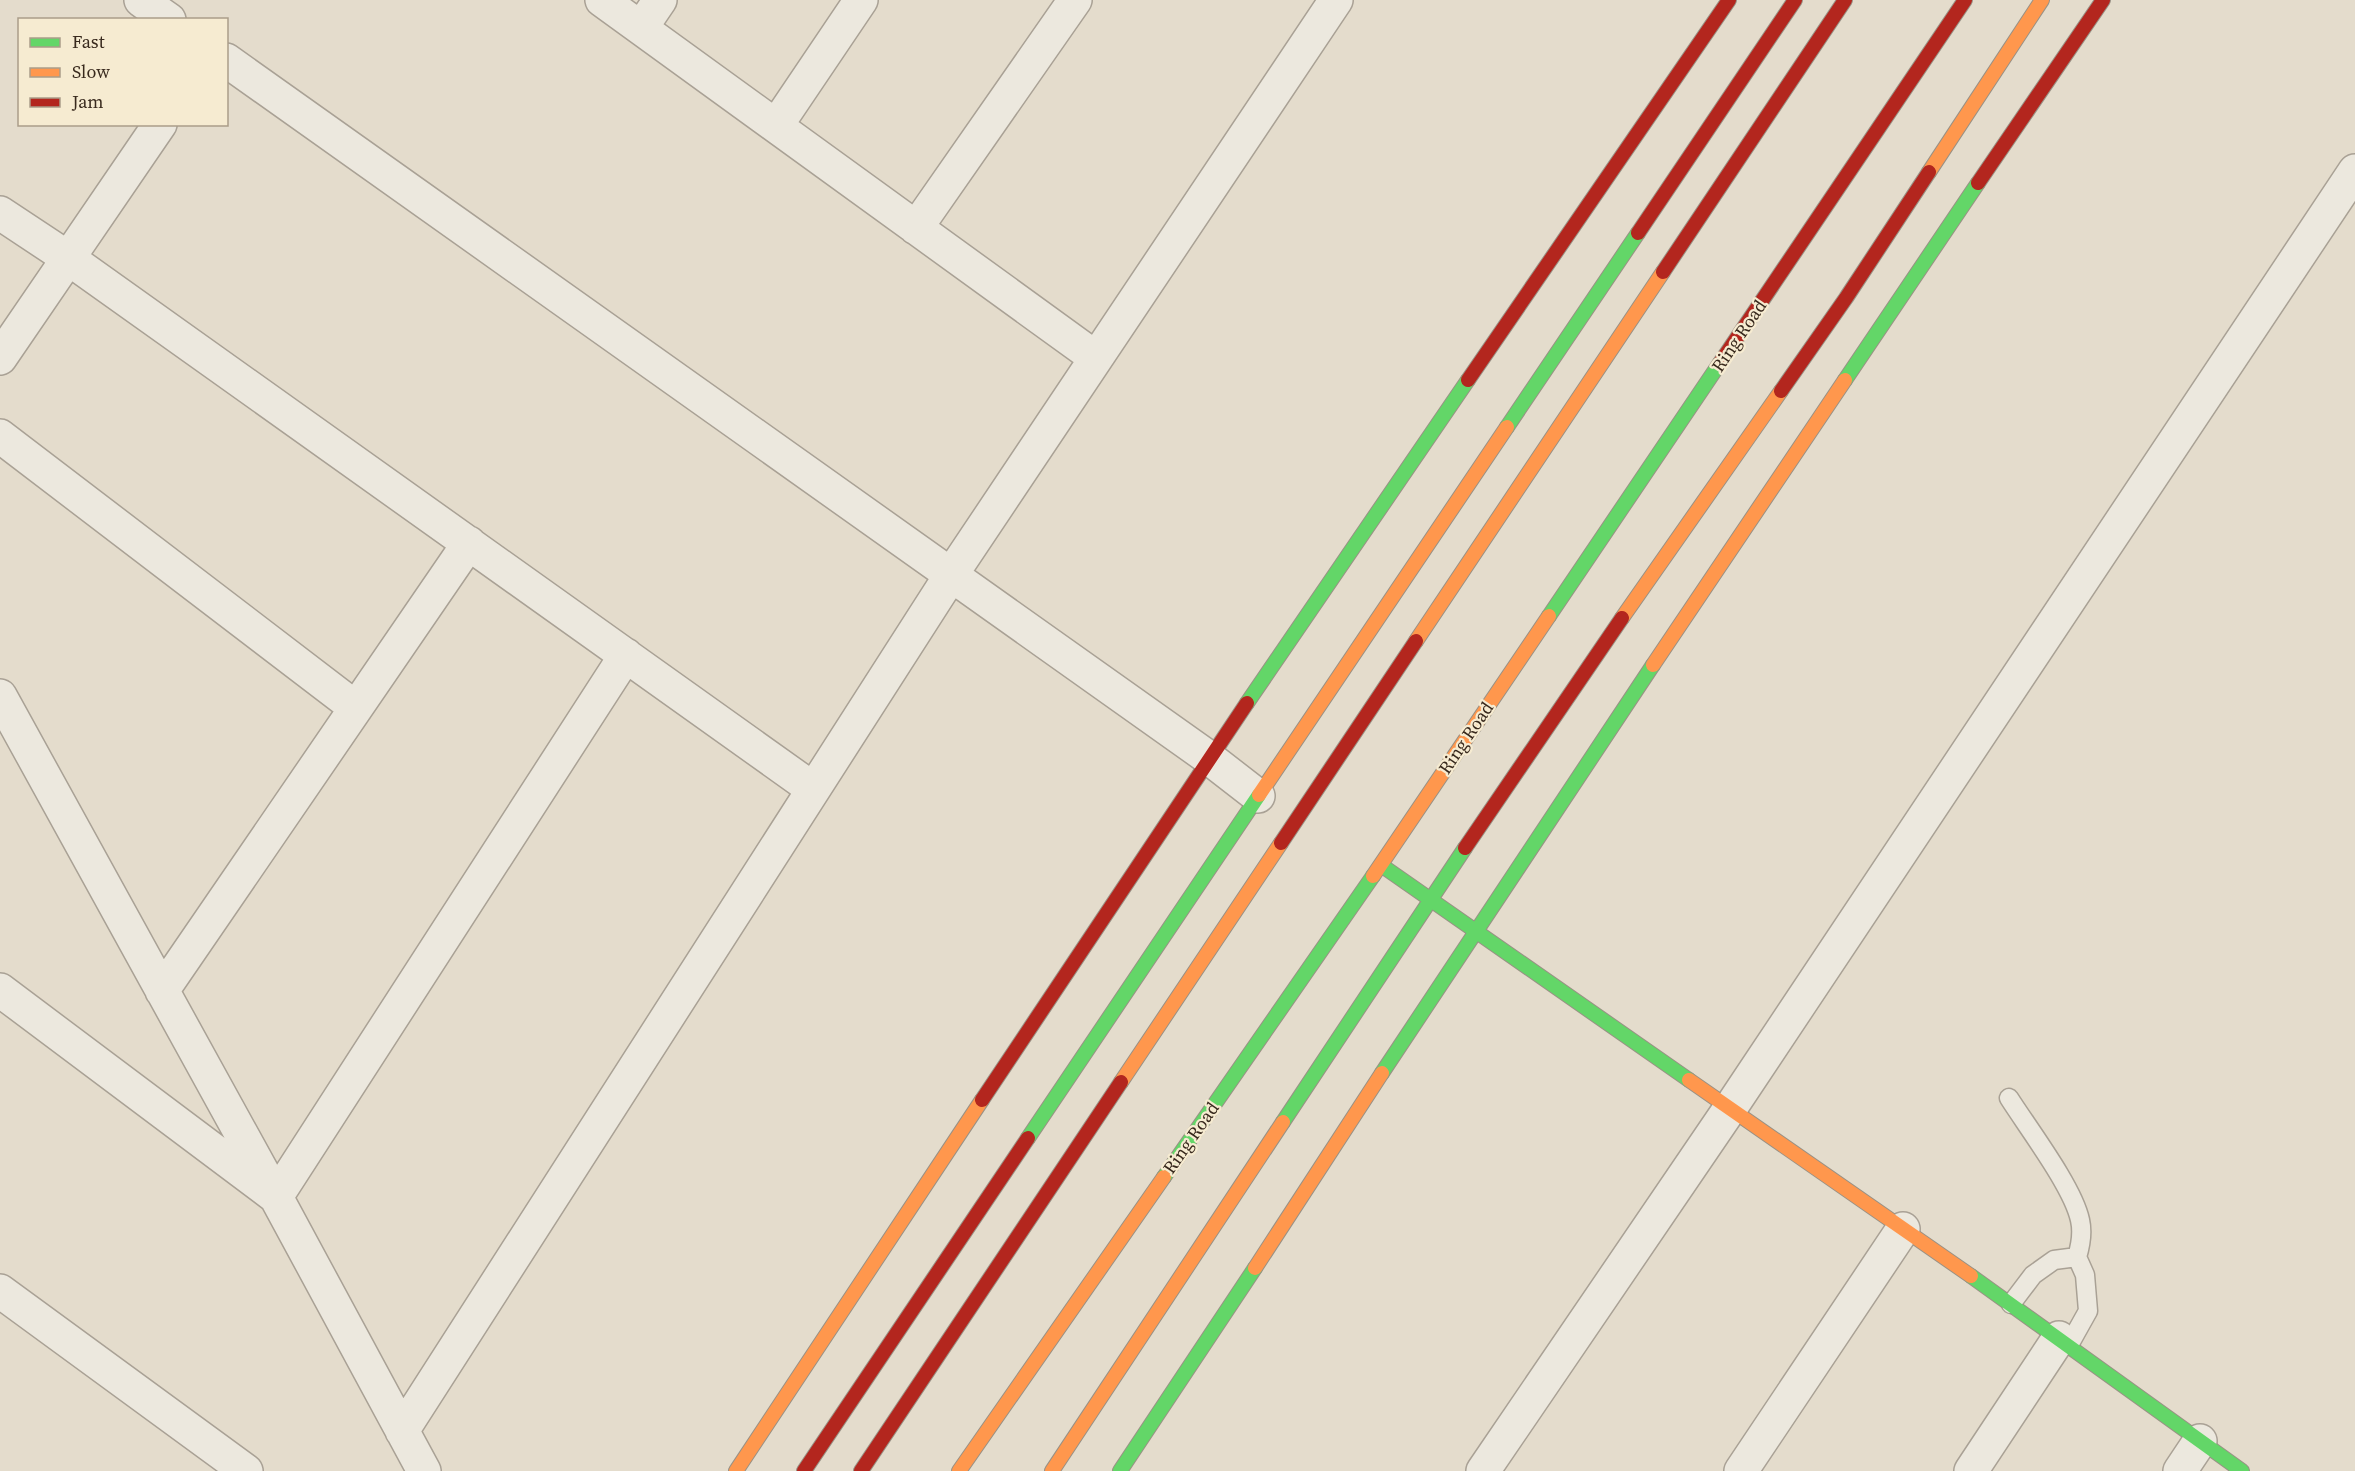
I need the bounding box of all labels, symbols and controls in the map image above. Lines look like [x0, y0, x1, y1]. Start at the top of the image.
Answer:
legend [18, 18, 228, 126]
text: Fast [72, 29, 105, 54]
text: Slow [72, 59, 110, 84]
text: Jam [71, 89, 104, 114]
street label: Ring Road [1705, 295, 1772, 377]
street label: Ring Road [1432, 697, 1499, 779]
street label: Ring Road [1157, 1097, 1224, 1179]

